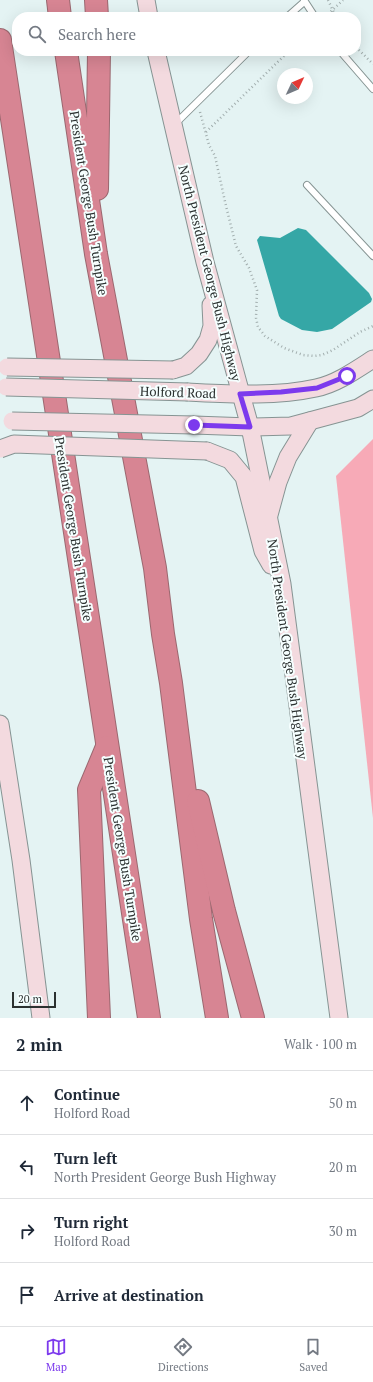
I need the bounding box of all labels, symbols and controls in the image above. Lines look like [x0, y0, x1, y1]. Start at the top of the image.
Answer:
search box [12, 12, 361, 56]
icon: search [26, 23, 48, 45]
text: Search here [58, 24, 136, 44]
north arrow [277, 68, 313, 104]
street label: President George Bush Turnpike [66, 109, 112, 297]
street label: North President George Bush Highway [174, 163, 246, 383]
route start [338, 367, 356, 385]
street label: Holford Road [140, 382, 216, 402]
route end [185, 416, 203, 434]
street label: President George Bush Turnpike [51, 435, 97, 623]
street label: North President George Bush Highway [264, 538, 312, 761]
street label: President George Bush Turnpike [100, 755, 146, 943]
scale bar [12, 990, 56, 1009]
text: 20 m [18, 992, 42, 1006]
text: 2 min [16, 1033, 63, 1056]
text: Walk · 100 m [284, 1035, 357, 1053]
text: Continue [54, 1084, 120, 1104]
icon: ahead [16, 1092, 38, 1114]
text: 50 m [329, 1094, 357, 1112]
text: Holford Road [54, 1104, 130, 1122]
text: Turn left [54, 1148, 118, 1168]
icon: left [16, 1156, 38, 1178]
text: 20 m [329, 1158, 357, 1176]
text: North President George Bush Highway [54, 1168, 276, 1186]
text: Turn right [54, 1212, 129, 1232]
icon: right [16, 1220, 38, 1242]
text: 30 m [329, 1222, 357, 1240]
text: Holford Road [54, 1232, 130, 1250]
icon: arrive [16, 1284, 38, 1306]
text: Arrive at destination [54, 1285, 204, 1305]
tab: Map [45, 1336, 67, 1374]
tab: Directions [158, 1336, 209, 1374]
tab: Saved [299, 1336, 328, 1374]

